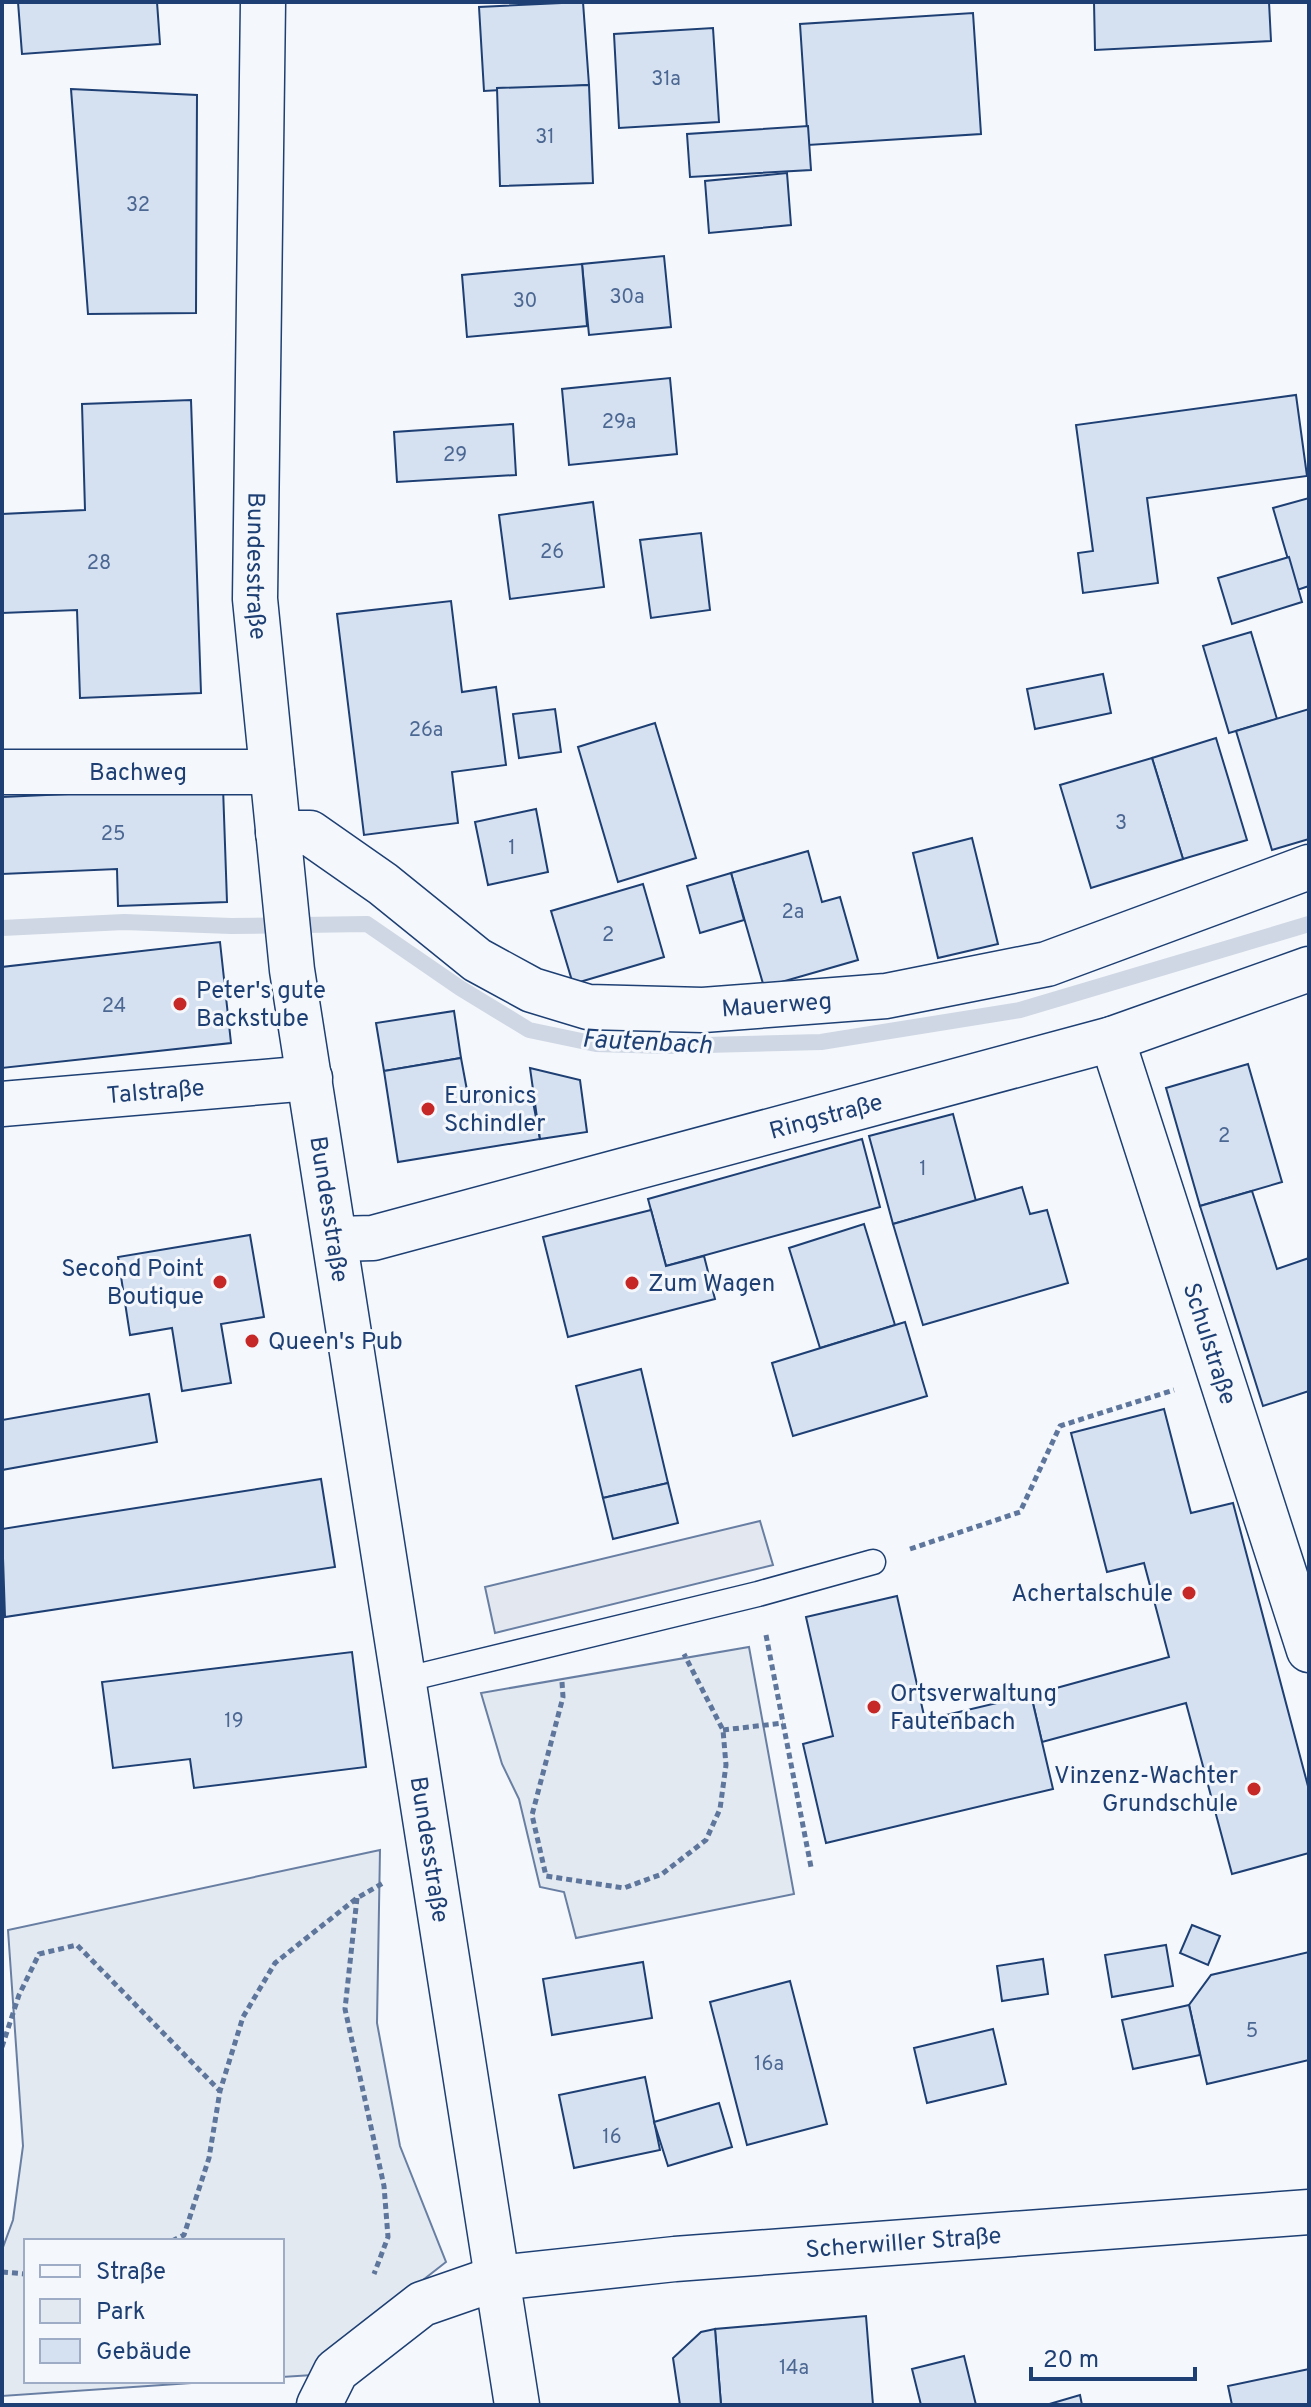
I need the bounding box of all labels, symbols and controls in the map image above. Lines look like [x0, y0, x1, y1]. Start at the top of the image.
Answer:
house number: 31a [651, 67, 681, 93]
house number: 31 [535, 125, 555, 151]
house number: 32 [126, 193, 150, 219]
house number: 30a [609, 285, 645, 311]
house number: 30 [513, 289, 537, 315]
house number: 29a [602, 410, 636, 436]
house number: 29 [443, 443, 467, 469]
street label: Bundesstraße [238, 492, 272, 641]
house number: 26 [540, 540, 564, 566]
house number: 28 [87, 551, 111, 577]
house number: 26a [409, 718, 443, 744]
street label: Bachweg [89, 759, 187, 789]
house number: 3 [1115, 811, 1127, 837]
house number: 25 [101, 822, 125, 848]
house number: 1 [508, 836, 516, 862]
house number: 2a [782, 900, 804, 926]
house number: 2 [602, 923, 614, 949]
place label: Peter's gute Backstube [196, 977, 326, 1035]
street label: Mauerweg [720, 987, 833, 1026]
house number: 24 [102, 994, 126, 1020]
marker: Peter's gute Backstube [171, 995, 189, 1013]
water label: Fautenbach [581, 1024, 713, 1063]
street label: Talstraße [105, 1074, 206, 1112]
place label: Euronics Schindler [444, 1082, 546, 1140]
street label: Ringstraße [766, 1088, 886, 1148]
marker: Euronics Schindler [419, 1100, 437, 1118]
house number: 2 [1218, 1124, 1230, 1150]
street label: Bundesstraße [301, 1134, 354, 1285]
house number: 1 [919, 1157, 927, 1183]
place label: Second Point Boutique [61, 1255, 204, 1313]
place label: Zum Wagen [648, 1270, 775, 1300]
marker: Second Point Boutique [211, 1273, 229, 1291]
marker: Zum Wagen [623, 1274, 641, 1292]
street label: Schulstraße [1175, 1280, 1242, 1409]
place label: Queen's Pub [268, 1328, 403, 1358]
marker: Queen's Pub [243, 1332, 261, 1350]
place label: Achertalschule [1011, 1580, 1173, 1610]
marker: Achertalschule [1180, 1584, 1198, 1602]
place label: Ortsverwaltung Fautenbach [890, 1680, 1057, 1738]
marker: Ortsverwaltung Fautenbach [865, 1698, 883, 1716]
house number: 19 [224, 1709, 244, 1735]
place label: Vinzenz-Wachter Grundschule [1054, 1762, 1238, 1820]
street label: Bundesstraße [402, 1774, 454, 1925]
marker: Vinzenz-Wachter Grundschule [1245, 1780, 1263, 1798]
house number: 5 [1246, 2019, 1258, 2045]
house number: 16a [754, 2052, 784, 2078]
house number: 16 [602, 2125, 622, 2151]
street label: Scherwiller Straße [805, 2222, 1003, 2266]
legend [24, 2239, 284, 2383]
text: Straße [96, 2258, 166, 2288]
text: Park [96, 2298, 146, 2328]
scale bar [1031, 2331, 1195, 2381]
text: Gebäude [96, 2338, 191, 2368]
text: 20 m [1043, 2346, 1099, 2376]
house number: 14a [779, 2356, 809, 2382]

